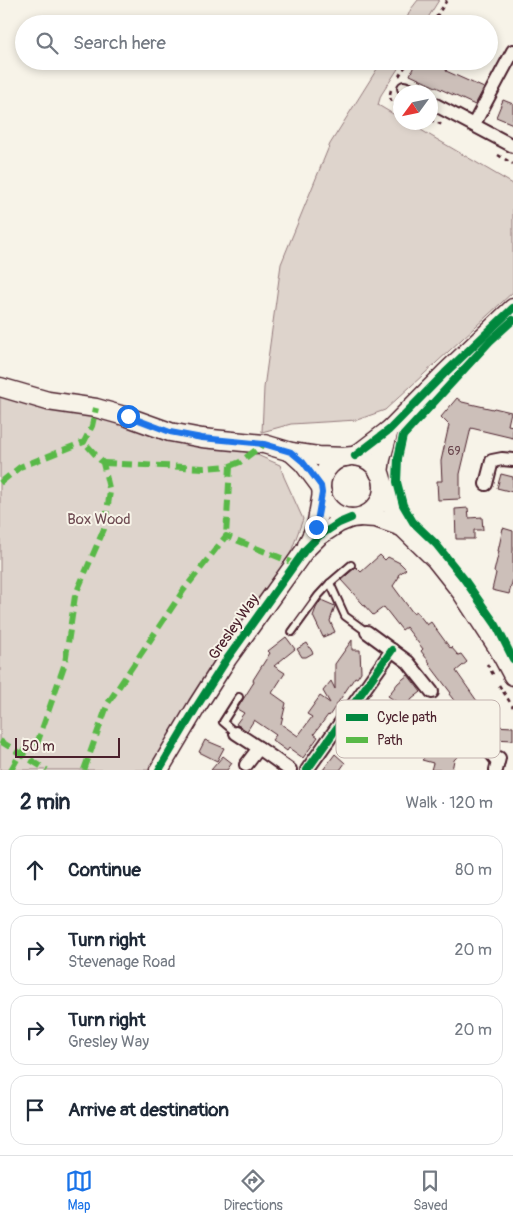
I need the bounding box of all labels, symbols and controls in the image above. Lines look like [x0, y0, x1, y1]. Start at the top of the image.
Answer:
search box [15, 15, 498, 70]
icon: search [33, 29, 61, 57]
text: Search here [73, 31, 166, 55]
north arrow [393, 85, 438, 130]
route start [117, 405, 140, 428]
house number: 69 [447, 444, 461, 459]
park label: Box Wood [67, 510, 131, 529]
route end [305, 516, 328, 539]
street label: Gresley Way [204, 590, 264, 664]
legend [336, 700, 500, 758]
text: Cycle path [377, 709, 437, 726]
text: Path [377, 732, 402, 749]
scale bar [15, 735, 120, 758]
text: 50 m [22, 738, 55, 755]
text: 2 min [20, 789, 70, 816]
text: Walk · 120 m [405, 793, 493, 813]
icon: ahead [21, 856, 49, 884]
text: Continue [68, 858, 141, 882]
text: 80 m [455, 860, 492, 880]
text: Turn right [68, 928, 146, 952]
icon: right [21, 936, 49, 964]
text: 20 m [454, 940, 492, 960]
text: Stevenage Road [68, 952, 175, 972]
text: Turn right [68, 1008, 146, 1032]
icon: right [21, 1016, 49, 1044]
text: 20 m [454, 1020, 492, 1040]
text: Gresley Way [68, 1032, 149, 1052]
icon: arrive [21, 1096, 49, 1124]
text: Arrive at destination [68, 1098, 229, 1122]
tab: Map [65, 1167, 93, 1214]
tab: Directions [223, 1167, 283, 1214]
tab: Saved [413, 1167, 448, 1214]

